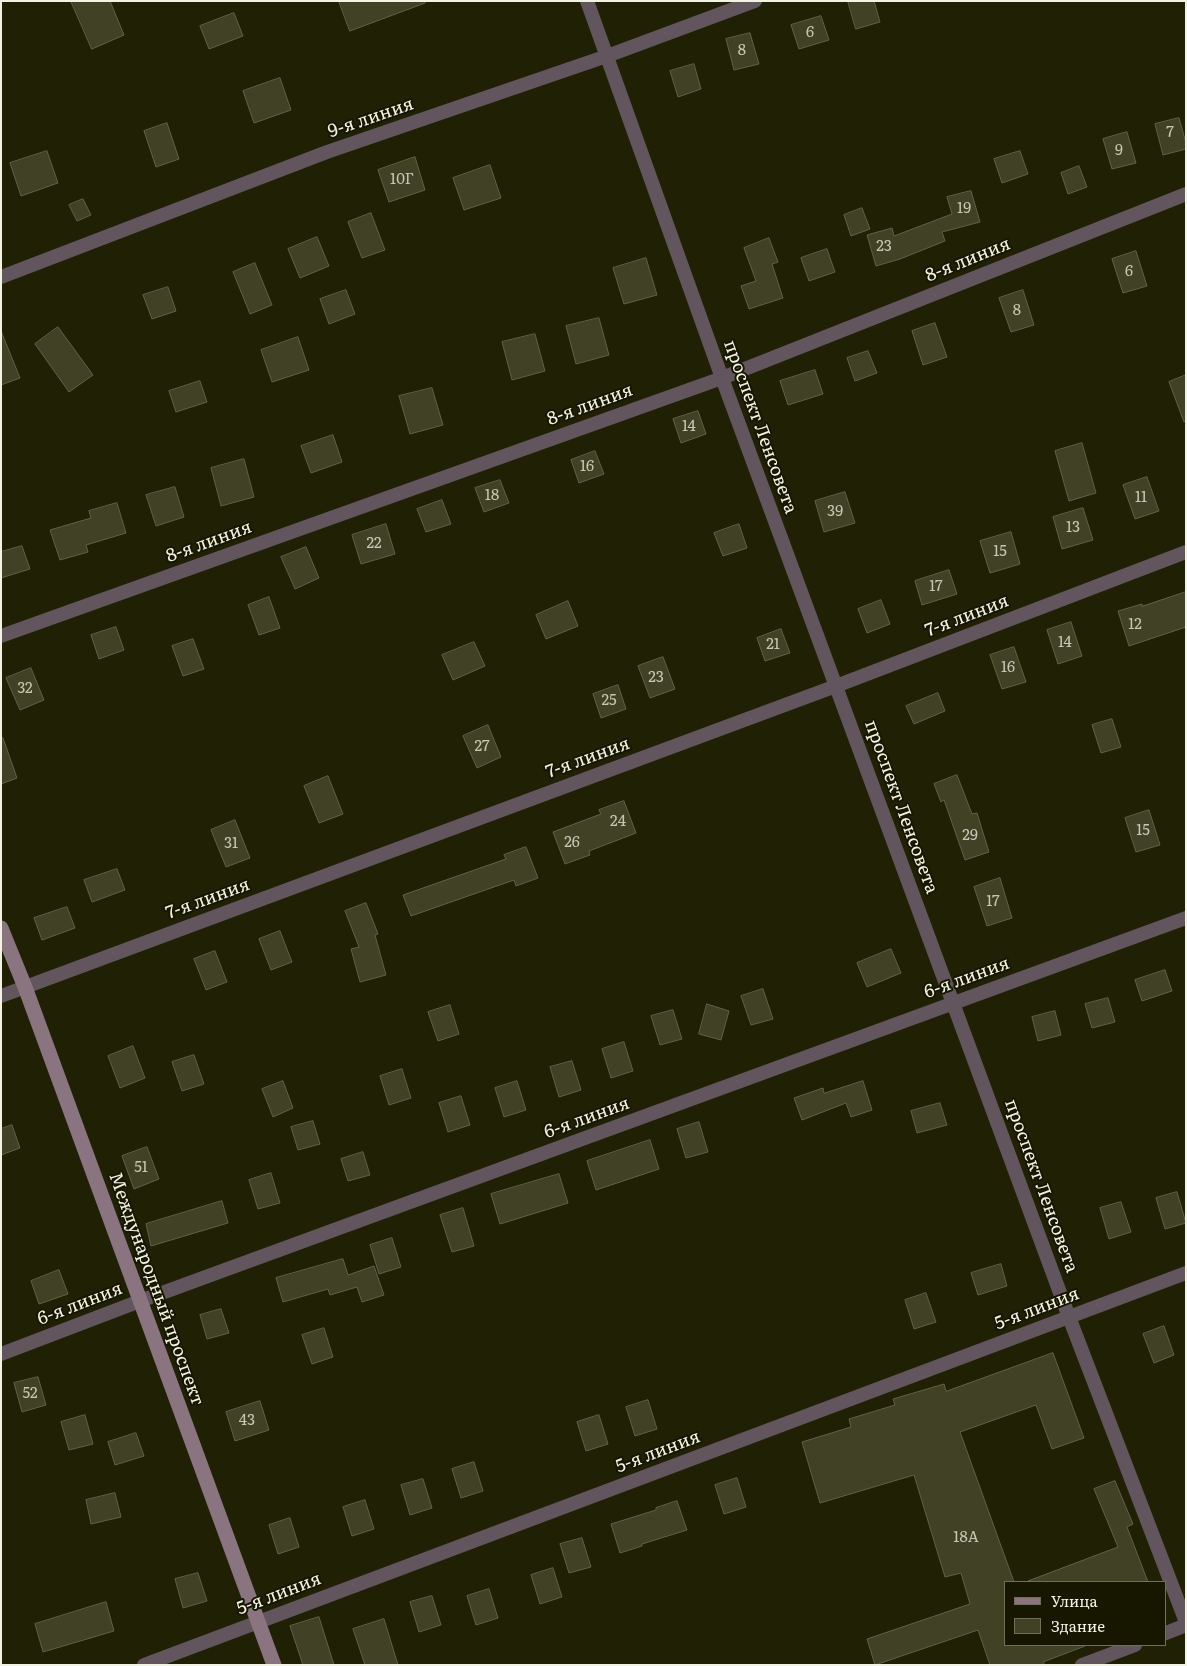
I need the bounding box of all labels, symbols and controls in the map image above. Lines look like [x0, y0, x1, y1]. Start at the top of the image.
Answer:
house number: 6 [806, 24, 814, 42]
house number: 8 [738, 42, 746, 60]
street label: 9-я линия [325, 93, 417, 143]
house number: 7 [1166, 124, 1174, 142]
house number: 9 [1115, 142, 1123, 160]
house number: 10Г [390, 171, 414, 189]
house number: 19 [957, 200, 971, 218]
street label: 8-я линия [922, 233, 1014, 287]
house number: 23 [876, 238, 892, 256]
house number: 6 [1125, 263, 1133, 281]
house number: 8 [1013, 302, 1021, 320]
street label: проспект Ленсовета [719, 337, 801, 517]
street label: 8-я линия [544, 380, 636, 430]
house number: 14 [682, 418, 696, 436]
house number: 16 [580, 458, 594, 476]
house number: 18 [485, 487, 499, 505]
house number: 11 [1135, 489, 1147, 507]
house number: 39 [827, 503, 843, 521]
street label: 8-я линия [163, 517, 255, 567]
house number: 13 [1066, 519, 1080, 537]
house number: 22 [366, 535, 382, 553]
house number: 15 [993, 543, 1007, 561]
house number: 17 [929, 578, 943, 596]
street label: 7-я линия [922, 590, 1012, 642]
house number: 12 [1128, 616, 1142, 634]
house number: 14 [1058, 634, 1072, 652]
house number: 21 [766, 636, 780, 654]
house number: 16 [1001, 659, 1015, 677]
house number: 23 [648, 669, 664, 687]
house number: 32 [17, 680, 33, 698]
house number: 25 [601, 692, 617, 710]
street label: проспект Ленсовета [860, 717, 942, 897]
street label: 7-я линия [543, 733, 633, 783]
house number: 27 [474, 738, 490, 756]
house number: 24 [610, 813, 626, 831]
house number: 15 [1136, 822, 1150, 840]
house number: 29 [962, 827, 978, 845]
house number: 26 [564, 834, 580, 852]
house number: 31 [224, 835, 238, 853]
street label: 7-я линия [163, 874, 253, 924]
house number: 17 [986, 893, 1000, 911]
street label: 6-я линия [921, 953, 1013, 1003]
street label: 6-я линия [541, 1093, 633, 1143]
street label: проспект Ленсовета [1000, 1096, 1082, 1276]
house number: 51 [134, 1159, 148, 1177]
street label: Международный проспект [104, 1170, 208, 1408]
street label: 6-я линия [34, 1278, 126, 1330]
street label: 5-я линия [992, 1283, 1082, 1335]
house number: 52 [22, 1385, 38, 1403]
house number: 43 [239, 1412, 255, 1430]
street label: 5-я линия [613, 1426, 703, 1478]
house number: 18А [953, 1529, 979, 1547]
street label: 5-я линия [234, 1568, 324, 1620]
legend [1004, 1581, 1167, 1646]
text: Улица [1051, 1589, 1098, 1612]
text: Здание [1051, 1614, 1105, 1637]

